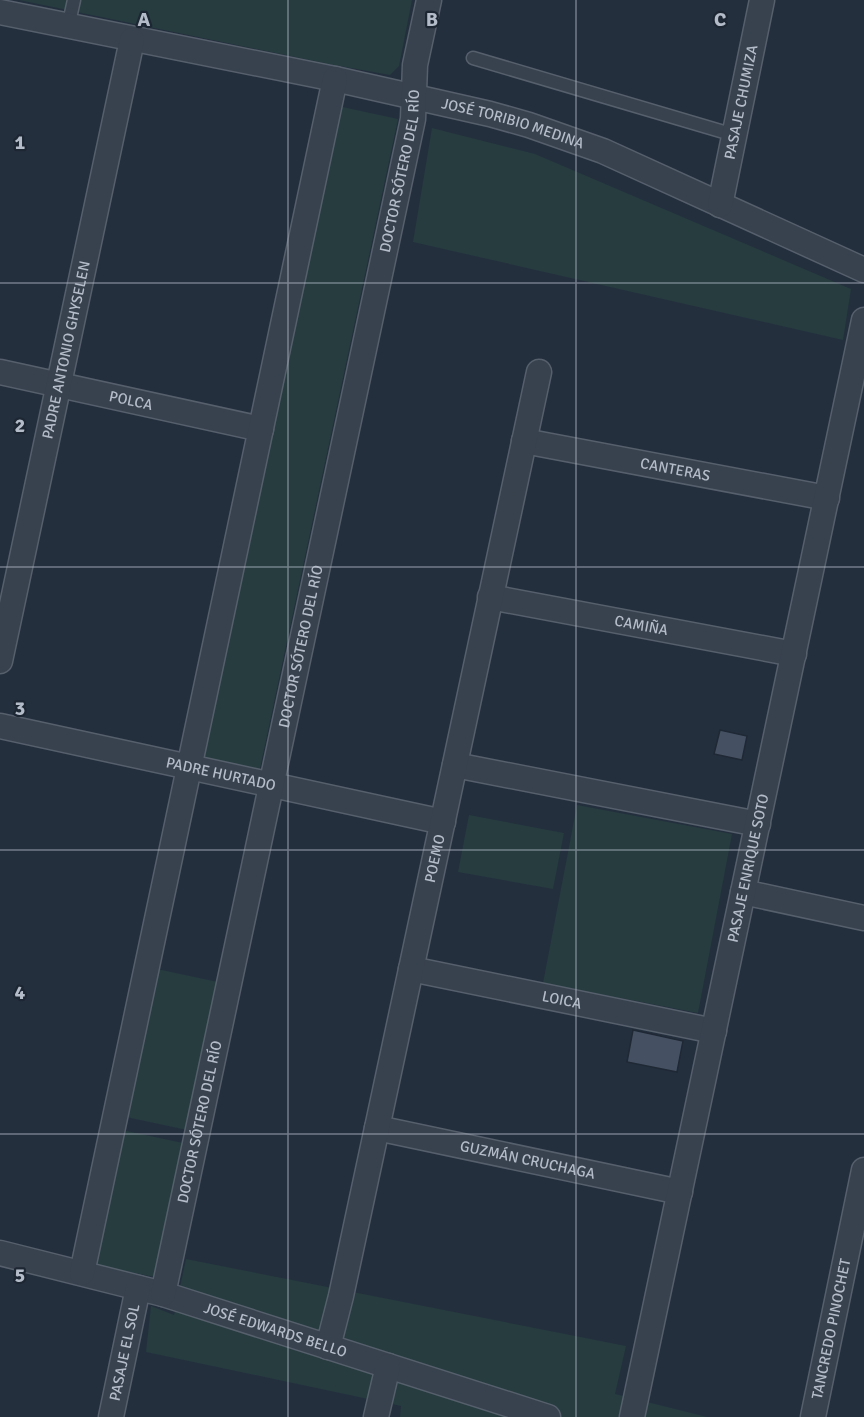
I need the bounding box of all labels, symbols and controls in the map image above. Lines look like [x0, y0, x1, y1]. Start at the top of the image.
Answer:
text: A [138, 7, 151, 32]
text: B [426, 7, 438, 32]
text: C [714, 7, 726, 32]
street label: PASAJE CHUMIZA [721, 43, 762, 161]
street label: DOCTOR SÓTERO DEL RÍO [376, 89, 423, 254]
street label: JOSÉ TORIBIO MEDINA [440, 94, 587, 153]
text: 1 [15, 130, 26, 155]
street label: PADRE ANTONIO GHYSELEN [38, 259, 94, 441]
street label: POLCA [107, 387, 154, 414]
text: 2 [15, 413, 25, 438]
street label: CANTERAS [639, 454, 712, 485]
street label: DOCTOR SÓTERO DEL RÍO [275, 563, 327, 730]
street label: CAMIÑA [613, 612, 670, 639]
text: 3 [15, 696, 25, 721]
street label: PADRE HURTADO [164, 753, 277, 795]
street label: PASAJE ENRIQUE SOTO [724, 792, 773, 944]
street label: POEMO [421, 833, 449, 884]
text: 4 [15, 980, 26, 1005]
street label: LOICA [540, 987, 583, 1013]
street label: DOCTOR SÓTERO DEL RÍO [174, 1039, 226, 1205]
street label: GUZMÁN CRUCHAGA [459, 1137, 597, 1183]
street label: TANCREDO PINOCHET [808, 1256, 855, 1401]
text: 5 [15, 1263, 25, 1288]
street label: JOSÉ EDWARDS BELLO [201, 1299, 349, 1361]
street label: PASAJE EL SOL [106, 1302, 143, 1402]

